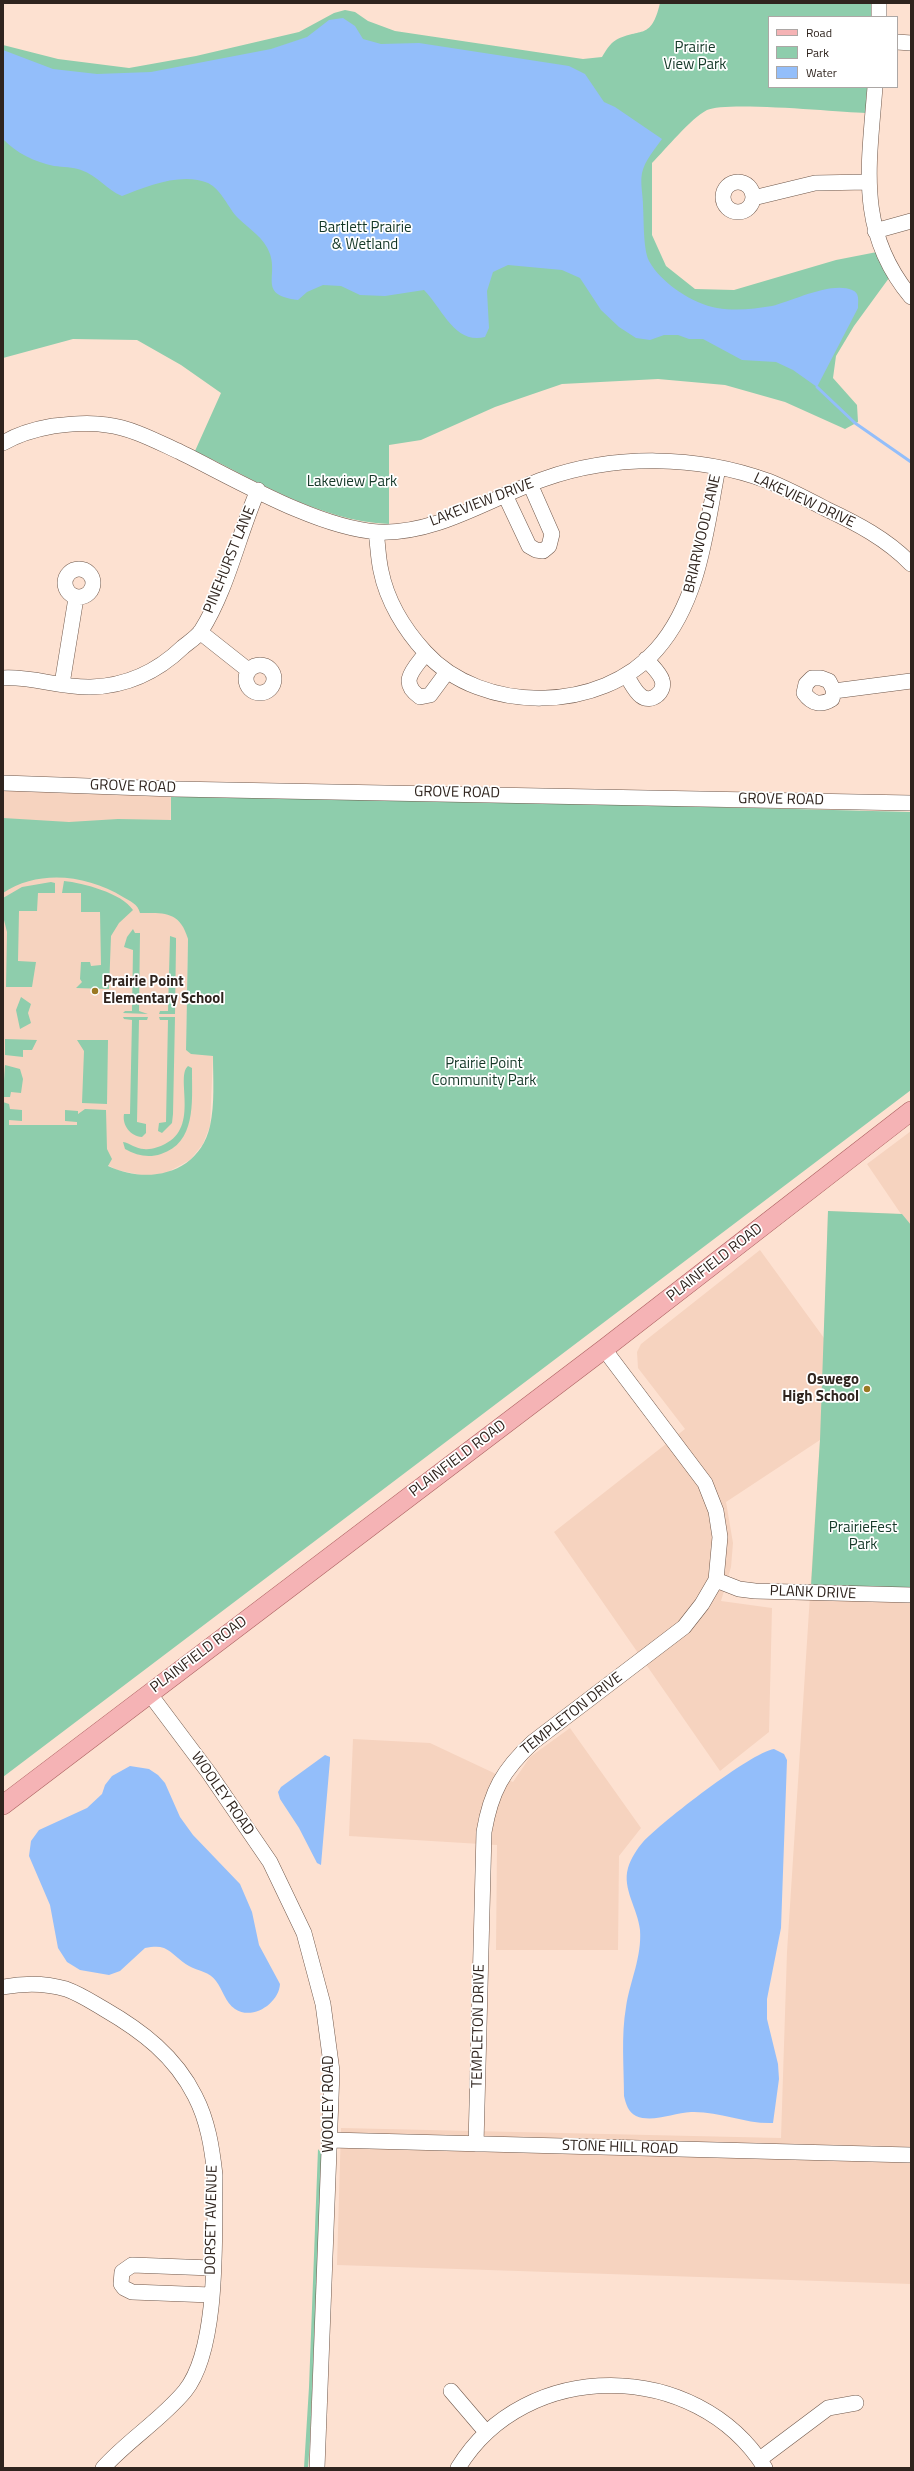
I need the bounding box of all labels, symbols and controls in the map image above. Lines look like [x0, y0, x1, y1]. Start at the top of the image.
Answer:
legend [768, 16, 898, 88]
text: Road [806, 23, 832, 42]
park label: Prairie View Park [664, 39, 726, 74]
text: Park [806, 43, 829, 62]
text: Water [806, 63, 837, 82]
park label: Bartlett Prairie & Wetland [319, 219, 411, 254]
street label: LAKEVIEW DRIVE [750, 470, 858, 532]
park label: Lakeview Park [307, 473, 397, 491]
street label: BRIARWOOD LANE [681, 473, 725, 595]
street label: LAKEVIEW DRIVE [427, 475, 537, 531]
street label: PINEHURST LANE [200, 504, 260, 616]
street label: GROVE ROAD [90, 777, 176, 797]
street label: GROVE ROAD [414, 783, 500, 803]
street label: GROVE ROAD [738, 790, 824, 810]
place label: Prairie Point Elementary School [103, 973, 224, 1008]
marker: Prairie Point Elementary School [90, 986, 100, 996]
park label: Prairie Point Community Park [432, 1055, 536, 1090]
street label: PLAINFIELD ROAD [664, 1220, 766, 1306]
place label: Oswego High School [782, 1371, 859, 1406]
marker: Oswego High School [862, 1384, 872, 1394]
street label: PLAINFIELD ROAD [406, 1417, 510, 1501]
park label: PrairieFest Park [829, 1519, 897, 1554]
street label: PLANK DRIVE [769, 1582, 857, 1604]
street label: PLAINFIELD ROAD [147, 1613, 251, 1697]
street label: TEMPLETON DRIVE [518, 1669, 626, 1759]
street label: WOOLEY ROAD [187, 1749, 257, 1839]
street label: TEMPLETON DRIVE [469, 1964, 489, 2088]
street label: WOOLEY ROAD [320, 2055, 338, 2153]
street label: STONE HILL ROAD [562, 2137, 678, 2159]
street label: DORSET AVENUE [202, 2165, 222, 2275]

